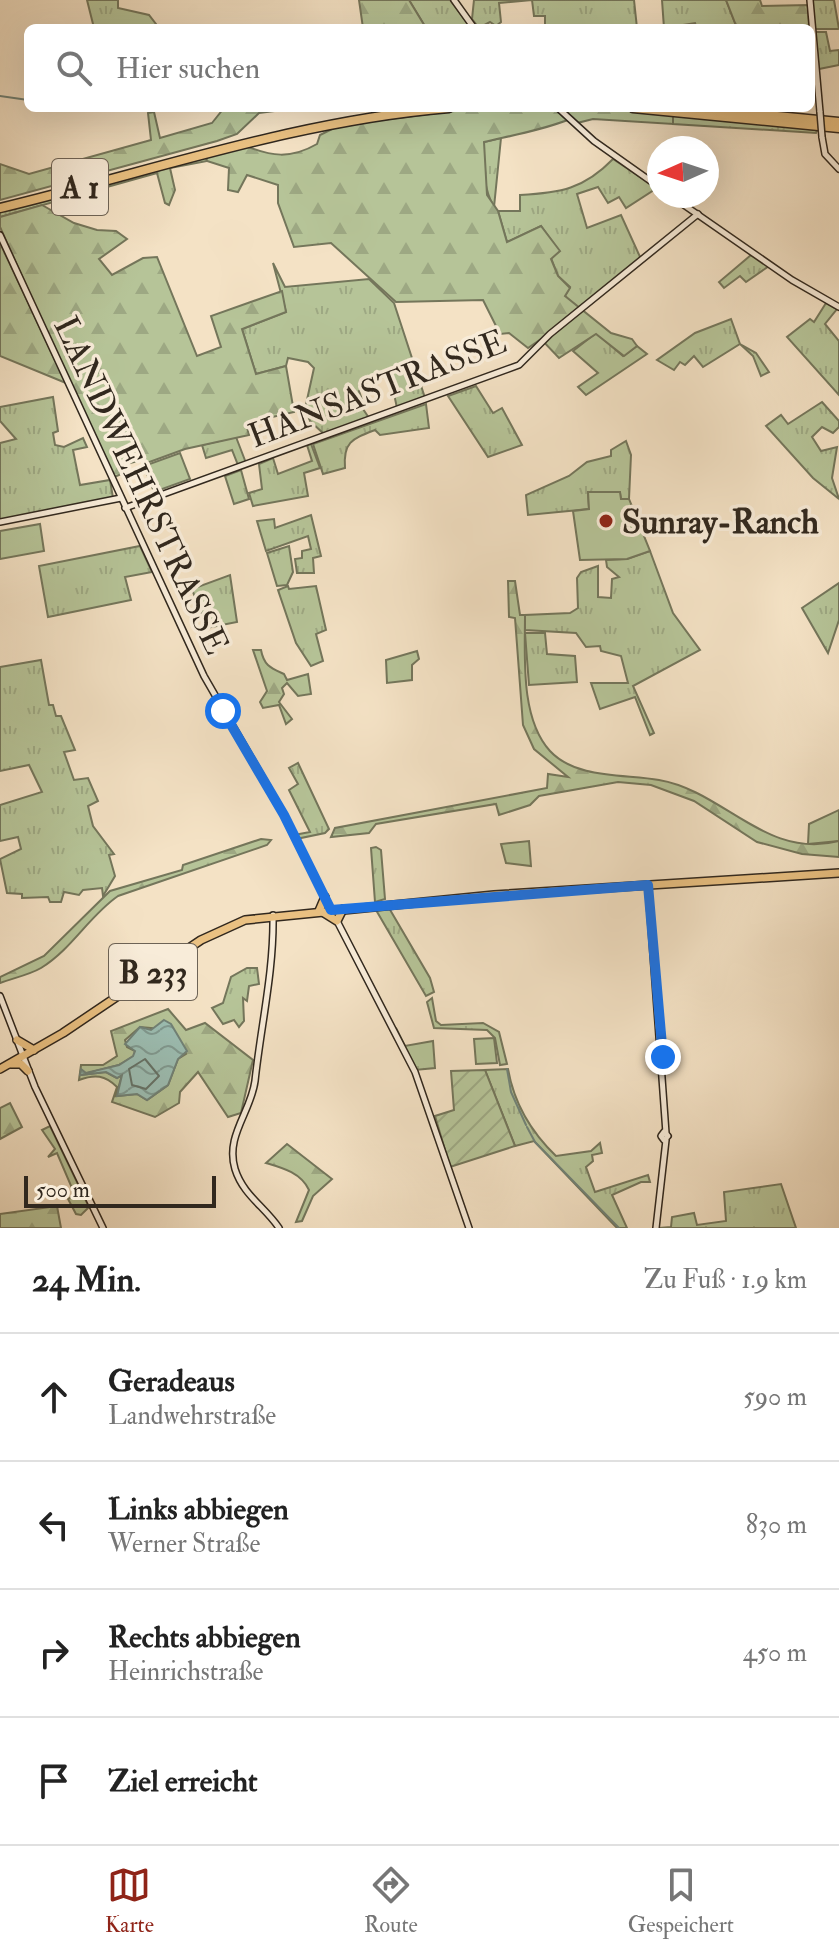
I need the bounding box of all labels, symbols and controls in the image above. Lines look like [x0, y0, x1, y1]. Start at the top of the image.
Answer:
search box [24, 24, 815, 112]
icon: search [52, 46, 96, 90]
text: Hier suchen [116, 50, 260, 87]
north arrow [647, 136, 719, 208]
road number: A 1 [52, 159, 108, 215]
street label: LANDWEHRSTRASSE [43, 310, 238, 661]
street label: HANSASTRASSE [242, 320, 513, 458]
place label: Sunray-Ranch [622, 501, 819, 544]
marker: Sunray-Ranch [597, 512, 615, 530]
route start [205, 693, 241, 729]
road number: B 233 [109, 944, 197, 1000]
route end [645, 1039, 681, 1075]
scale bar [24, 1172, 216, 1208]
text: 500 m [36, 1176, 90, 1204]
text: 24 Min. [32, 1259, 141, 1302]
text: Zu Fuß · 1.9 km [644, 1264, 807, 1296]
text: Geradeaus [108, 1363, 235, 1400]
icon: ahead [32, 1375, 76, 1419]
text: 590 m [743, 1381, 807, 1413]
text: Landwehrstraße [108, 1400, 276, 1432]
text: Links abbiegen [108, 1491, 289, 1528]
icon: left [32, 1503, 76, 1547]
text: 830 m [746, 1509, 807, 1541]
text: Werner Straße [108, 1528, 260, 1560]
text: Rechts abbiegen [108, 1619, 301, 1656]
icon: right [32, 1631, 76, 1675]
text: 450 m [743, 1637, 807, 1669]
text: Heinrichstraße [108, 1656, 263, 1688]
icon: arrive [32, 1759, 76, 1803]
text: Ziel erreicht [108, 1763, 257, 1800]
tab: Karte [105, 1863, 154, 1939]
tab: Route [364, 1863, 418, 1939]
tab: Gespeichert [628, 1863, 734, 1939]

